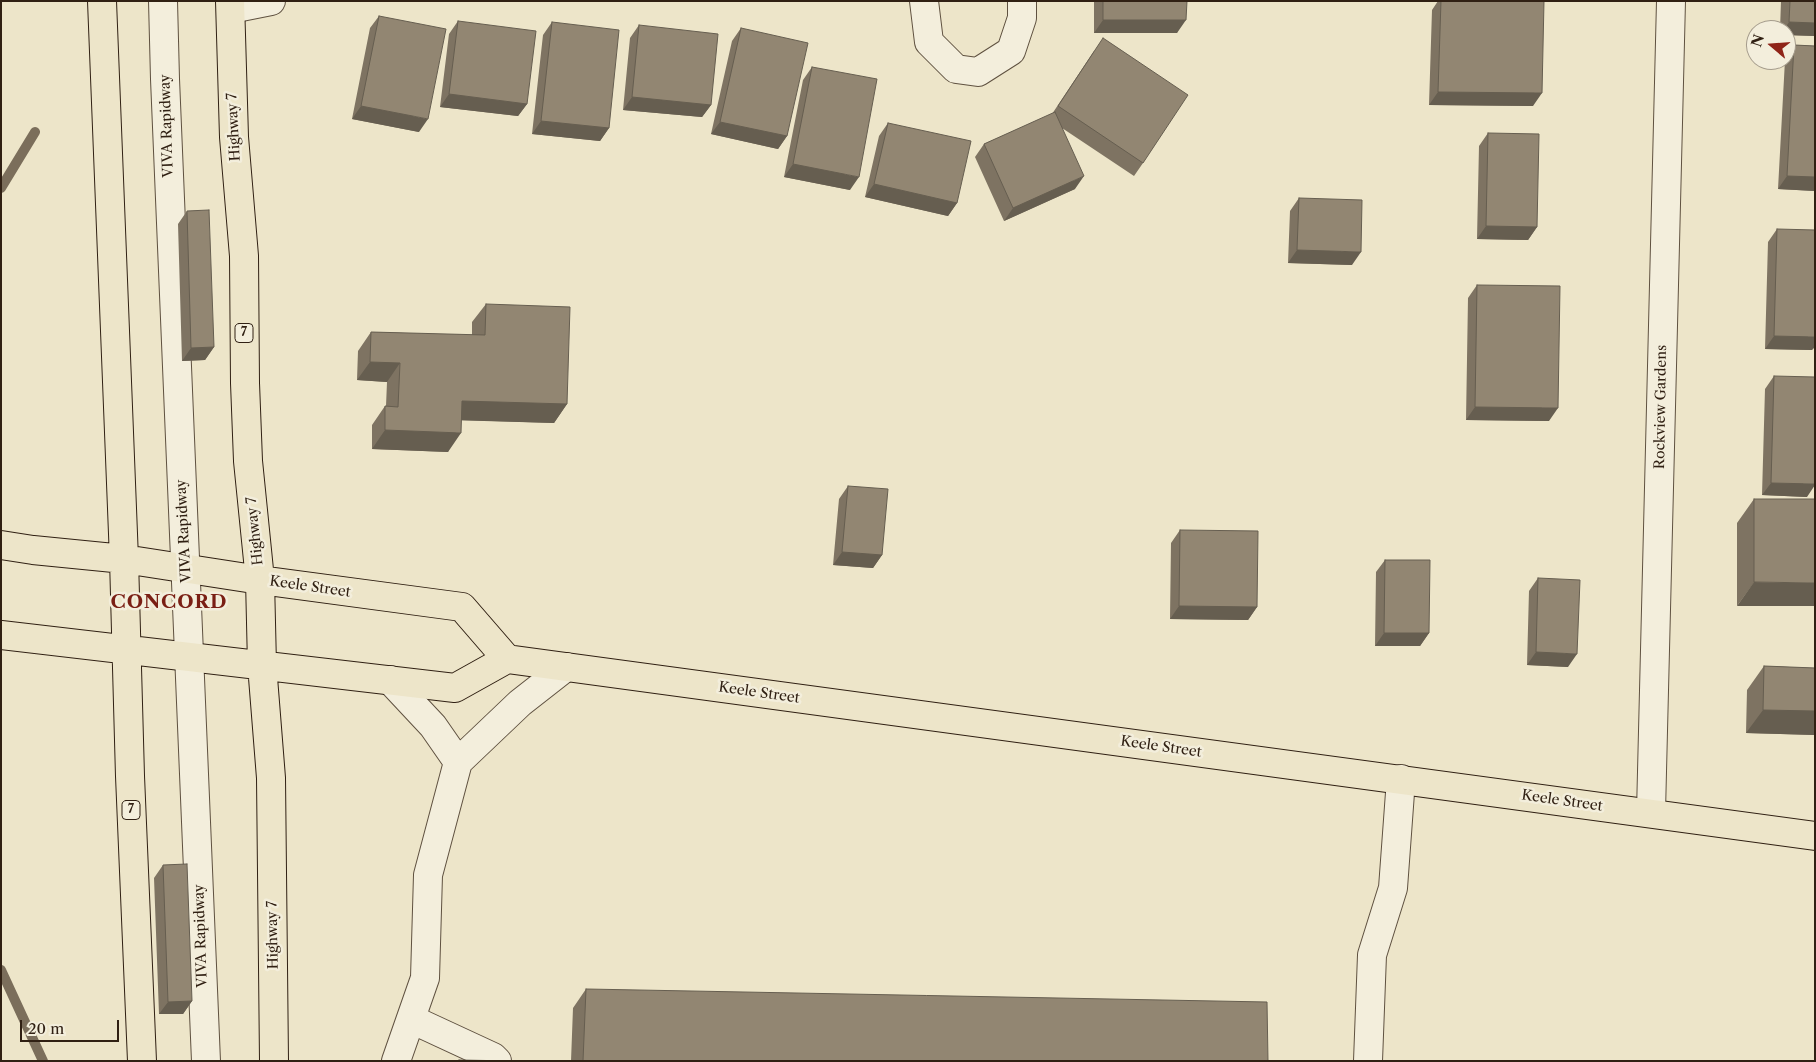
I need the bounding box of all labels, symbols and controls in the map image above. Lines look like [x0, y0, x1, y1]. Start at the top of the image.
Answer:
north arrow [1746, 20, 1796, 70]
text: N [1747, 32, 1768, 49]
street label: VIVA Rapidway [157, 74, 177, 178]
street label: Highway 7 [224, 92, 244, 162]
road number: 7 [235, 323, 253, 342]
street label: Rockview Gardens [1652, 345, 1670, 469]
street label: VIVA Rapidway [173, 479, 195, 583]
street label: Highway 7 [243, 496, 267, 566]
street label: Keele Street [268, 573, 352, 601]
district label: CONCORD [110, 592, 228, 614]
street label: Keele Street [717, 679, 801, 707]
street label: Keele Street [1119, 733, 1203, 761]
street label: Keele Street [1520, 787, 1604, 815]
road number: 7 [122, 800, 140, 820]
street label: VIVA Rapidway [191, 884, 211, 988]
street label: Highway 7 [264, 901, 282, 969]
scale bar [22, 1010, 121, 1042]
text: 20 m [28, 1019, 64, 1038]

